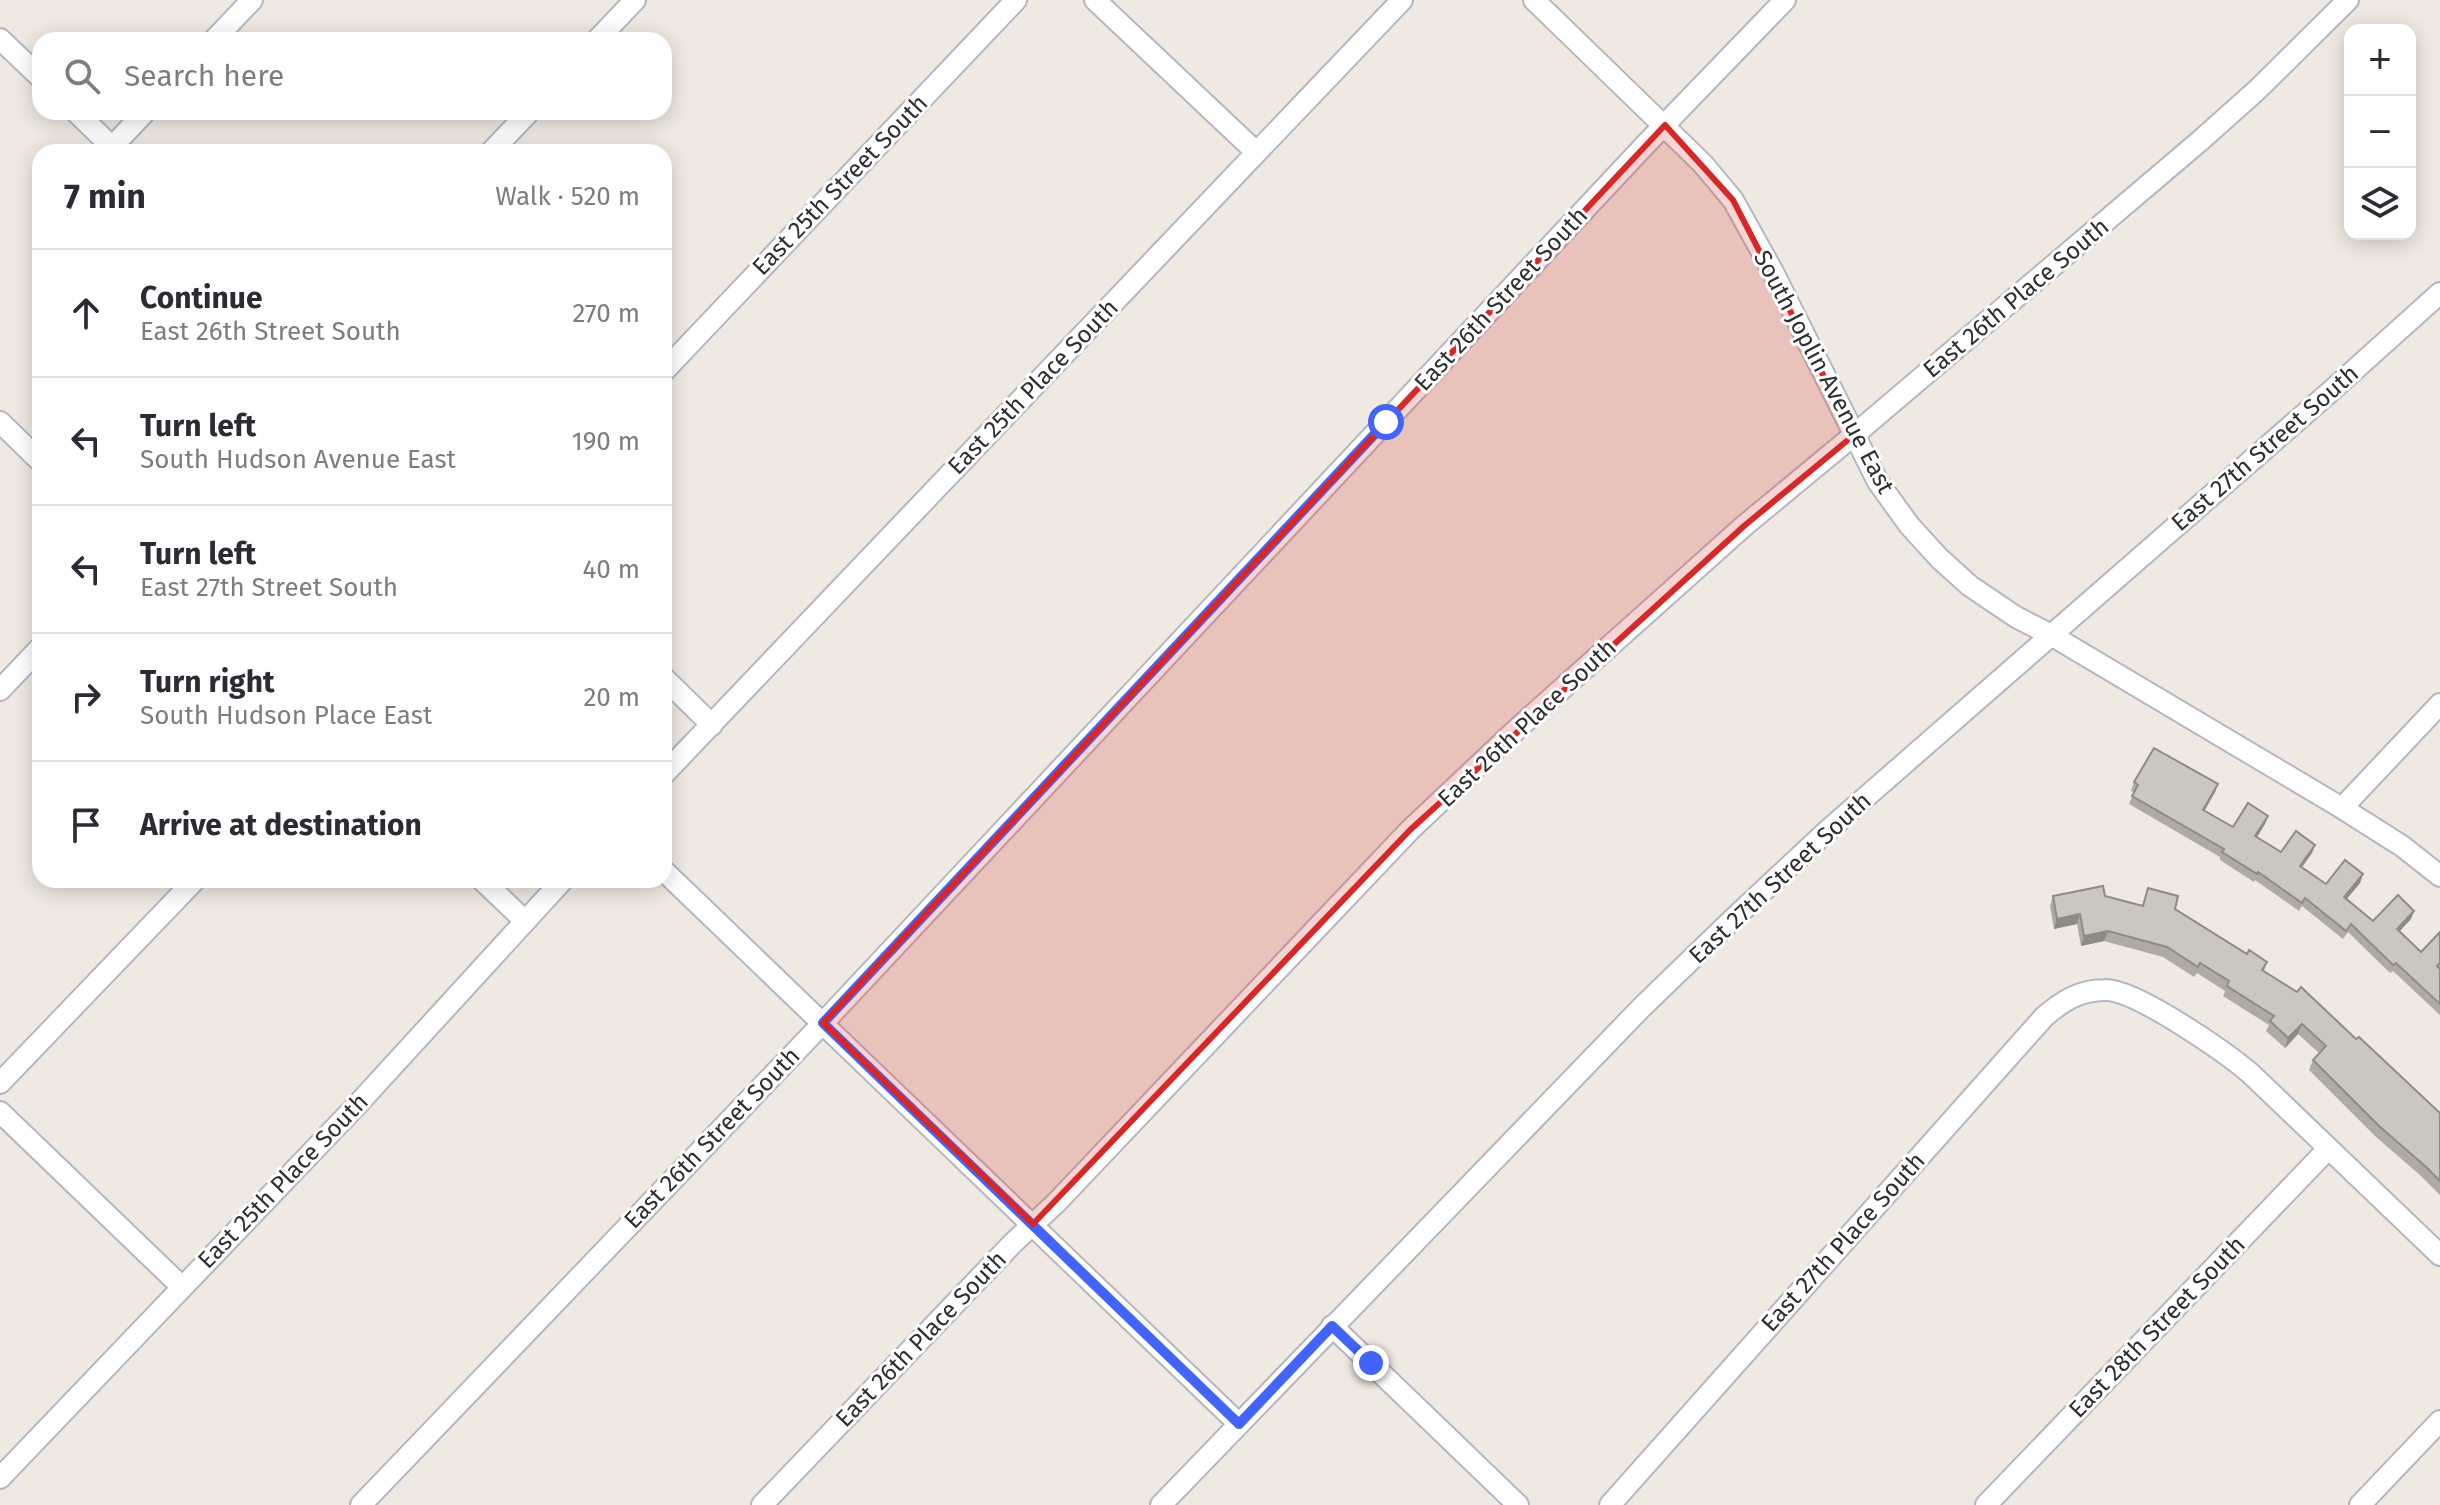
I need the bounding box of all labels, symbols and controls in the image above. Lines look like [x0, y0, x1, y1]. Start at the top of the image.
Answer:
map controls [2344, 24, 2416, 240]
button: + [2344, 24, 2416, 96]
search box [32, 32, 672, 120]
icon: search [60, 54, 104, 98]
text: Search here [124, 58, 284, 94]
street label: East 25th Street South [747, 89, 933, 281]
button: − [2344, 96, 2416, 168]
button: layers [2344, 168, 2416, 240]
text: 7 min [64, 176, 146, 217]
text: Walk · 520 m [495, 181, 640, 212]
street label: East 26th Street South [1409, 201, 1593, 397]
street label: East 26th Place South [1918, 212, 2114, 384]
street label: South Joplin Avenue East [1748, 246, 1900, 499]
text: Continue [140, 280, 263, 316]
icon: ahead [64, 291, 108, 335]
street label: East 25th Place South [942, 294, 1124, 480]
text: 270 m [572, 298, 640, 329]
text: East 26th Street South [140, 316, 401, 347]
street label: East 27th Street South [2166, 359, 2364, 537]
route start [1368, 404, 1404, 440]
text: Turn left [140, 408, 256, 444]
icon: left [64, 419, 108, 463]
text: 190 m [571, 426, 640, 457]
text: South Hudson Avenue East [140, 444, 456, 475]
text: Turn left [140, 536, 256, 572]
icon: left [64, 547, 108, 591]
text: 40 m [582, 554, 640, 585]
text: East 27th Street South [140, 572, 398, 603]
street label: East 26th Place South [1432, 633, 1622, 813]
text: Turn right [140, 664, 275, 700]
icon: right [64, 675, 108, 719]
text: 20 m [583, 682, 640, 713]
text: South Hudson Place East [140, 700, 432, 731]
street label: East 27th Street South [1683, 787, 1877, 969]
icon: arrive [64, 803, 108, 847]
text: Arrive at destination [140, 807, 422, 843]
street label: East 26th Street South [618, 1042, 806, 1234]
street label: East 25th Place South [192, 1088, 374, 1274]
street label: East 27th Place South [1755, 1147, 1931, 1337]
street label: East 28th Street South [2063, 1231, 2251, 1423]
street label: East 26th Place South [830, 1245, 1012, 1433]
route end [1353, 1345, 1389, 1381]

